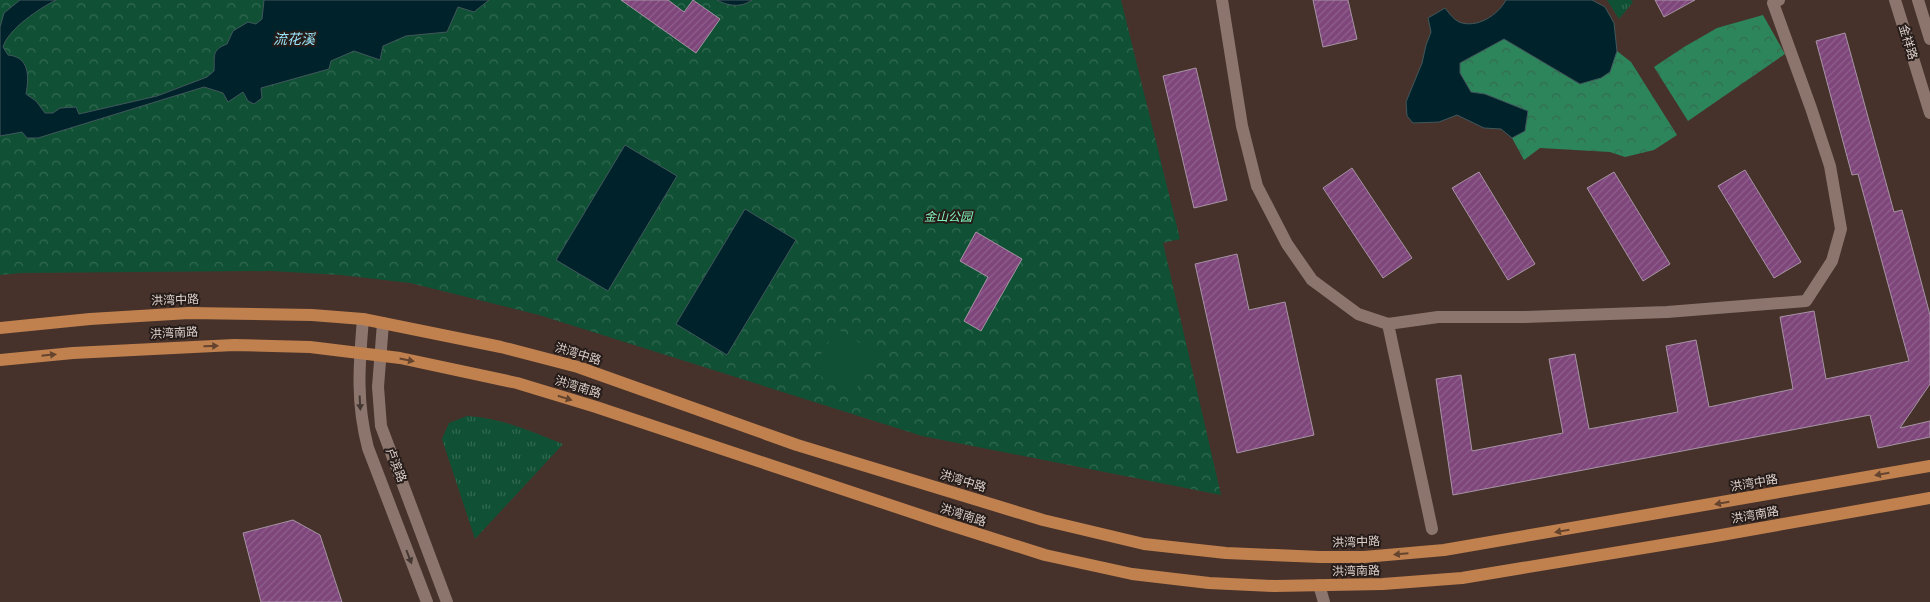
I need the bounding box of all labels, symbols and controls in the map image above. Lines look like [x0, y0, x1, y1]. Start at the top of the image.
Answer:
street label: 金祥路 [1896, 23, 1920, 61]
water label: 流花溪 [273, 31, 317, 48]
park label: 金山公园 [924, 210, 974, 224]
street label: 洪湾中路 [151, 292, 199, 308]
street label: 洪湾南路 [150, 325, 198, 341]
street label: 洪湾中路 [553, 340, 603, 368]
one-way arrow [203, 341, 219, 349]
one-way arrow [41, 351, 57, 359]
one-way arrow [400, 356, 416, 364]
street label: 洪湾南路 [553, 373, 603, 401]
one-way arrow [558, 394, 573, 402]
one-way arrow [356, 395, 364, 411]
street label: 卢滨路 [383, 446, 409, 484]
street label: 洪湾中路 [938, 467, 988, 495]
one-way arrow [1874, 471, 1890, 479]
street label: 洪湾中路 [1729, 472, 1779, 494]
one-way arrow [1714, 499, 1730, 507]
street label: 洪湾南路 [938, 501, 988, 529]
street label: 洪湾南路 [1730, 504, 1780, 526]
one-way arrow [1554, 527, 1570, 535]
street label: 洪湾中路 [1332, 534, 1380, 550]
one-way arrow [405, 550, 413, 565]
one-way arrow [1393, 550, 1409, 558]
street label: 洪湾南路 [1332, 564, 1380, 578]

